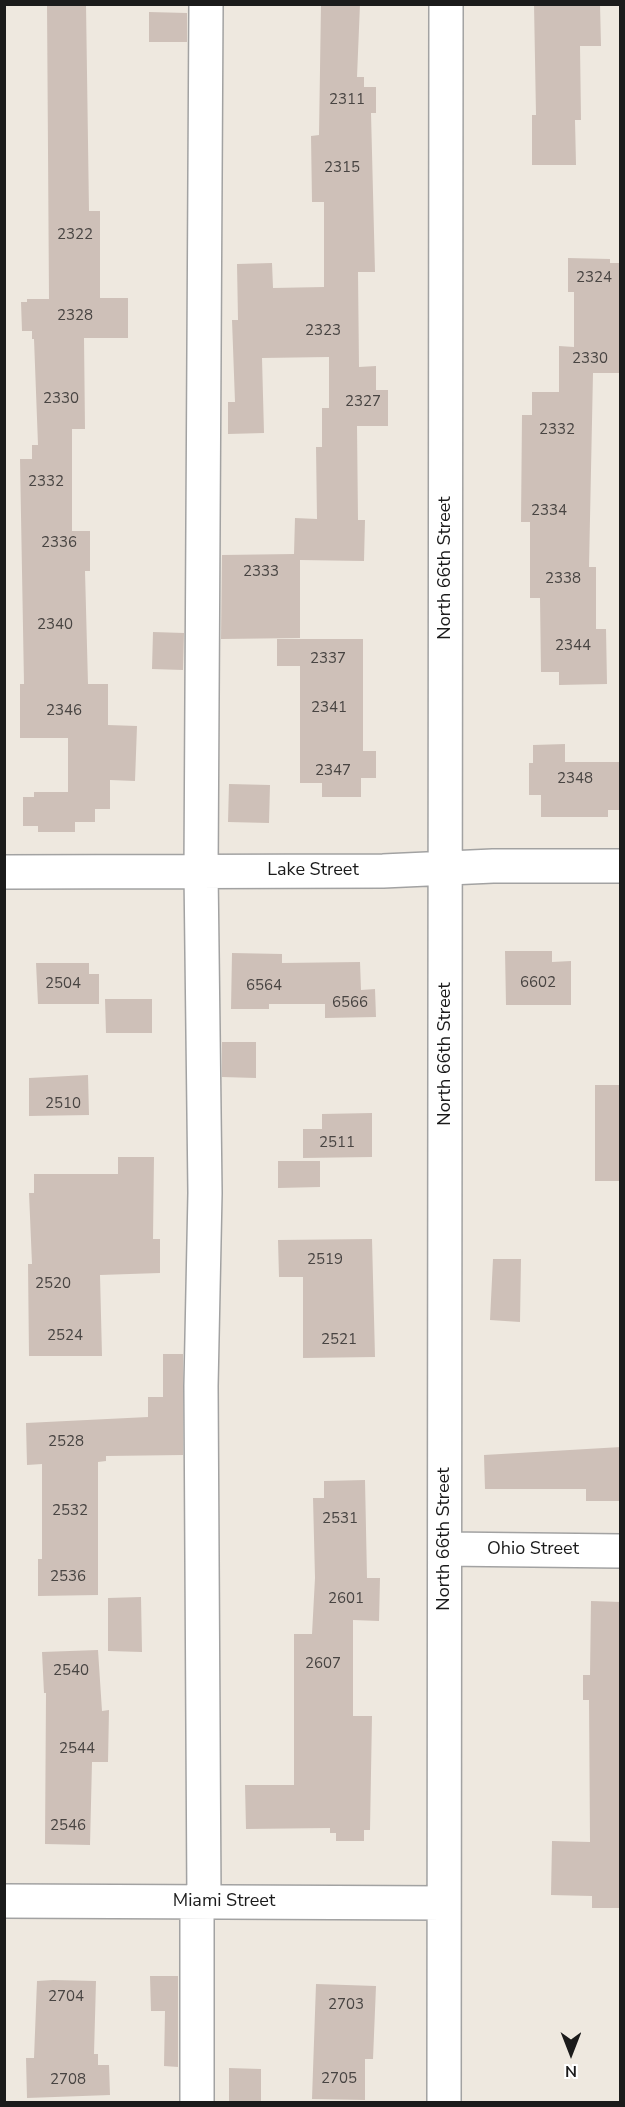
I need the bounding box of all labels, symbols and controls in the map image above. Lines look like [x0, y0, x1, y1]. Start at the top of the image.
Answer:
house number: 2311 [329, 91, 365, 109]
house number: 2315 [324, 159, 360, 177]
house number: 2322 [57, 226, 93, 244]
house number: 2324 [576, 269, 612, 287]
house number: 2328 [57, 307, 93, 325]
house number: 2323 [305, 322, 341, 340]
house number: 2330 [572, 350, 608, 368]
house number: 2330 [43, 390, 79, 408]
house number: 2327 [345, 393, 381, 411]
house number: 2332 [539, 421, 575, 439]
house number: 2332 [28, 473, 64, 491]
street label: North 66th Street [435, 496, 457, 640]
house number: 2334 [531, 502, 567, 520]
house number: 2336 [41, 534, 77, 552]
house number: 2333 [243, 563, 279, 581]
house number: 2338 [545, 570, 581, 588]
house number: 2340 [37, 616, 73, 634]
house number: 2344 [555, 637, 591, 655]
house number: 2337 [310, 650, 346, 668]
house number: 2341 [311, 699, 347, 717]
house number: 2346 [46, 702, 82, 720]
house number: 2347 [315, 762, 351, 780]
house number: 2348 [557, 770, 593, 788]
street label: Lake Street [267, 860, 359, 882]
house number: 6602 [520, 974, 556, 992]
house number: 2504 [45, 975, 81, 993]
house number: 6564 [246, 977, 282, 995]
street label: North 66th Street [435, 982, 457, 1126]
house number: 6566 [332, 994, 368, 1012]
house number: 2510 [45, 1095, 81, 1113]
house number: 2511 [319, 1134, 355, 1152]
house number: 2519 [307, 1251, 343, 1269]
house number: 2520 [35, 1275, 71, 1293]
house number: 2524 [47, 1327, 83, 1345]
house number: 2521 [321, 1331, 357, 1349]
house number: 2528 [48, 1433, 84, 1451]
street label: North 66th Street [434, 1467, 456, 1611]
house number: 2532 [52, 1502, 88, 1520]
house number: 2531 [322, 1510, 358, 1528]
street label: Ohio Street [487, 1539, 579, 1561]
house number: 2536 [50, 1568, 86, 1586]
house number: 2601 [328, 1590, 364, 1608]
house number: 2607 [305, 1655, 341, 1673]
house number: 2540 [53, 1662, 89, 1680]
house number: 2544 [59, 1740, 95, 1758]
house number: 2546 [50, 1817, 86, 1835]
street label: Miami Street [173, 1891, 275, 1913]
house number: 2704 [48, 1988, 84, 2006]
house number: 2703 [328, 1996, 364, 2014]
north arrow [541, 2023, 601, 2083]
text: N [565, 2060, 577, 2082]
house number: 2705 [321, 2070, 357, 2088]
house number: 2708 [50, 2071, 86, 2089]

